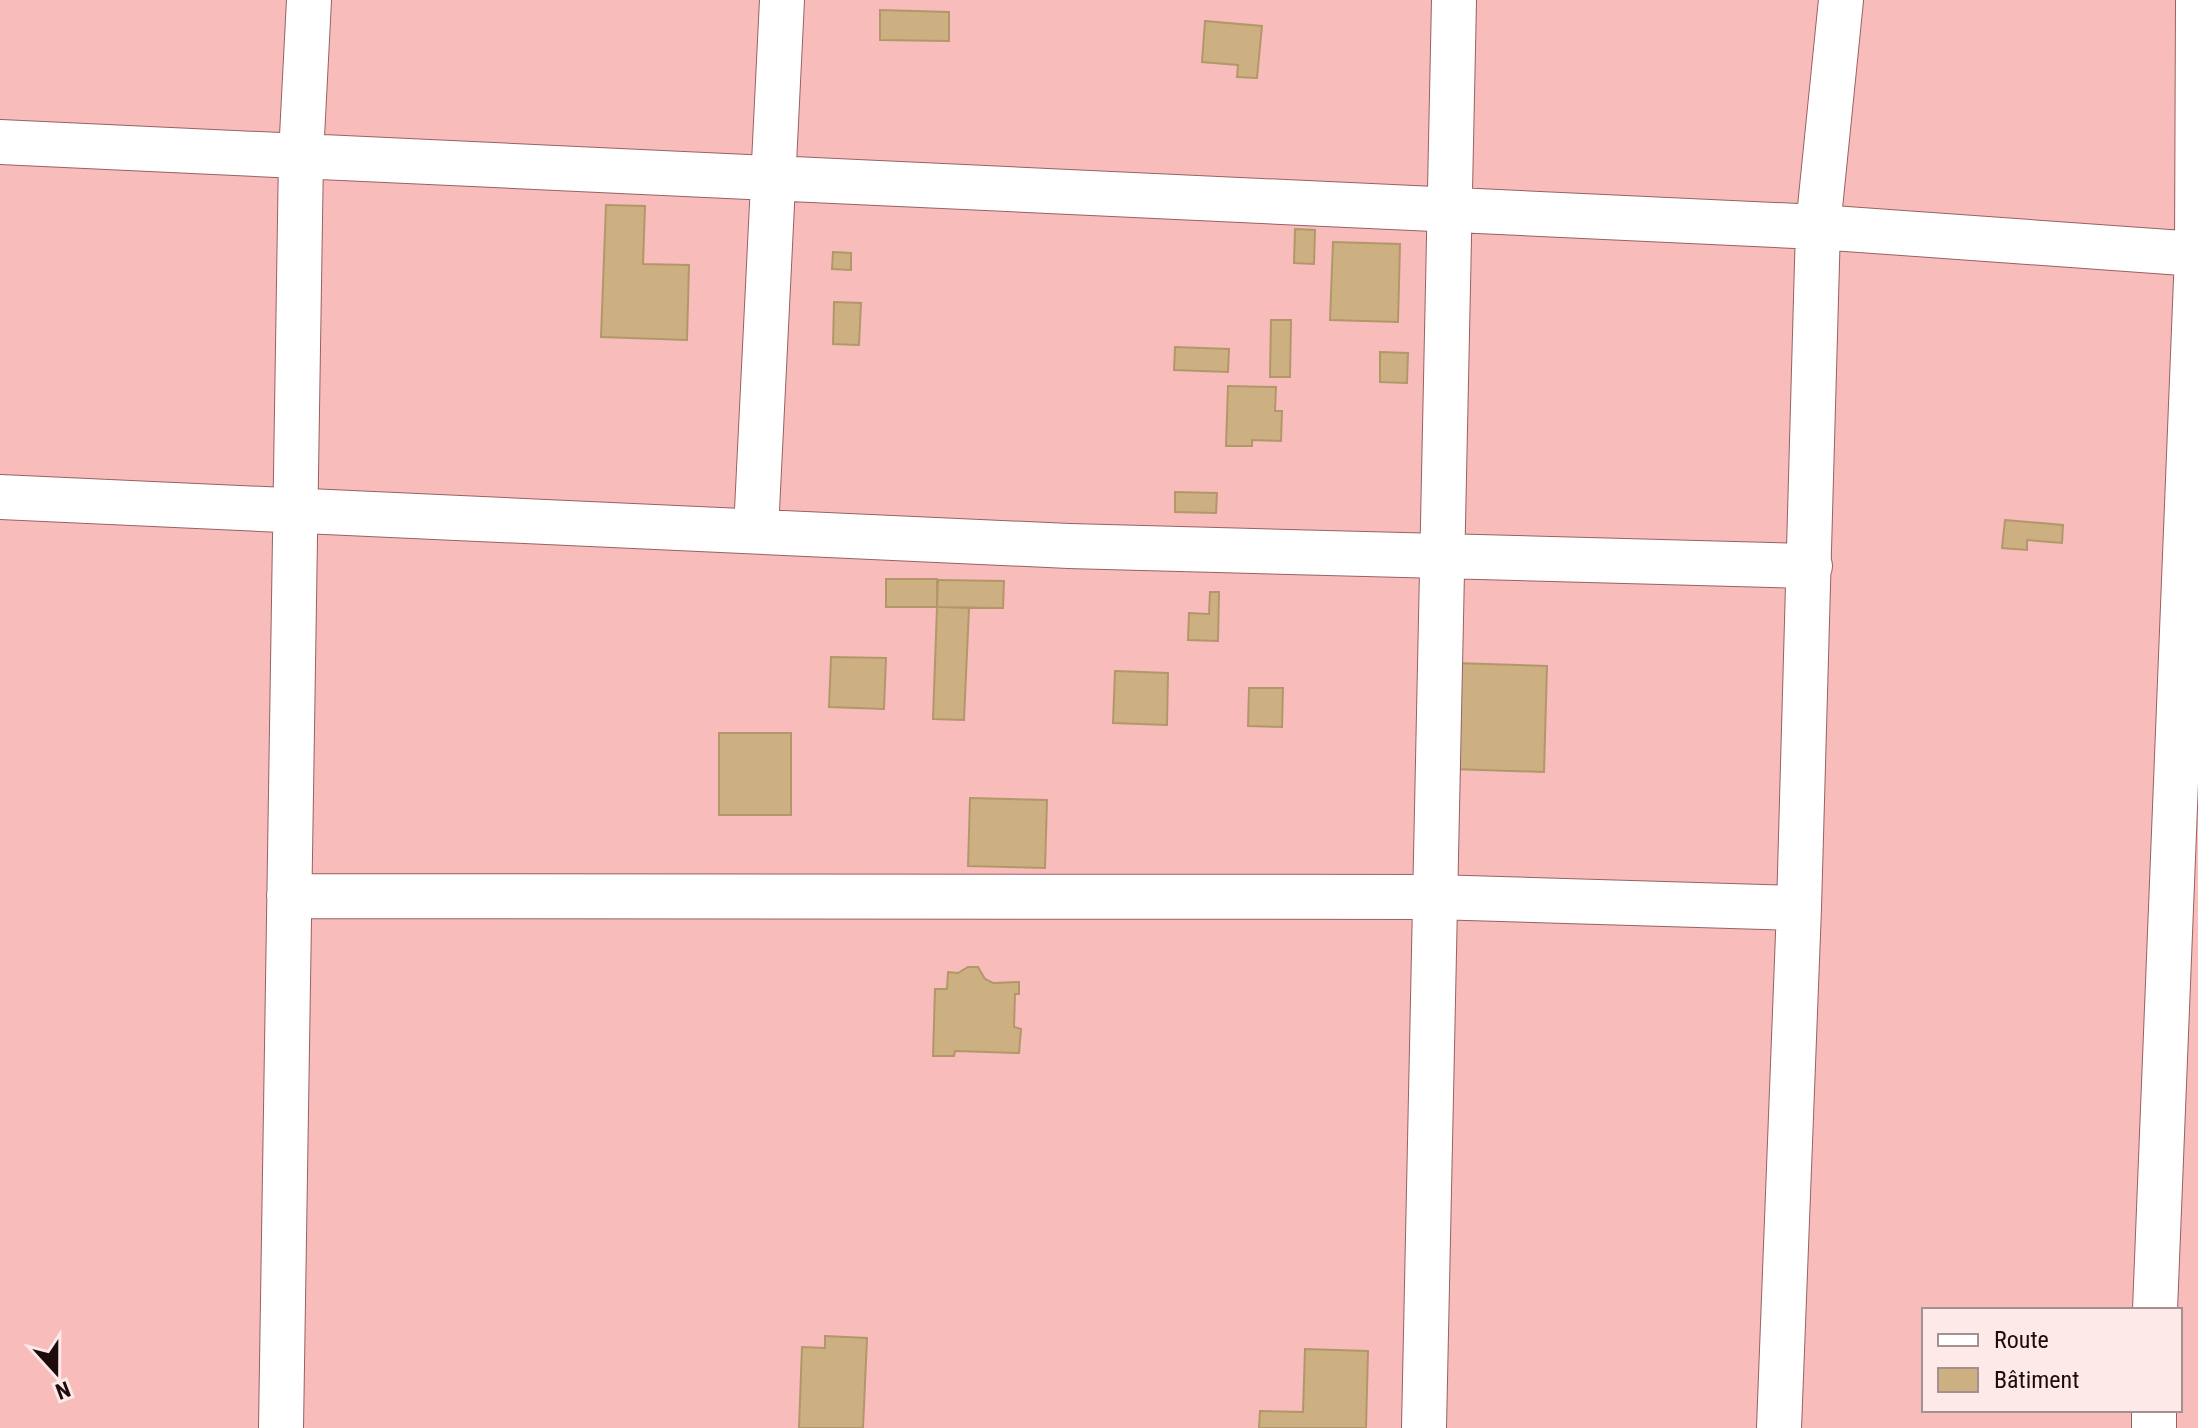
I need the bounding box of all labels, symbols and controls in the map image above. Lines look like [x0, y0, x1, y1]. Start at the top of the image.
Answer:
legend [1922, 1308, 2182, 1412]
text: Route [1994, 1326, 2049, 1354]
north arrow [16, 1332, 96, 1412]
text: Bâtiment [1994, 1366, 2079, 1394]
text: N [52, 1376, 74, 1404]

